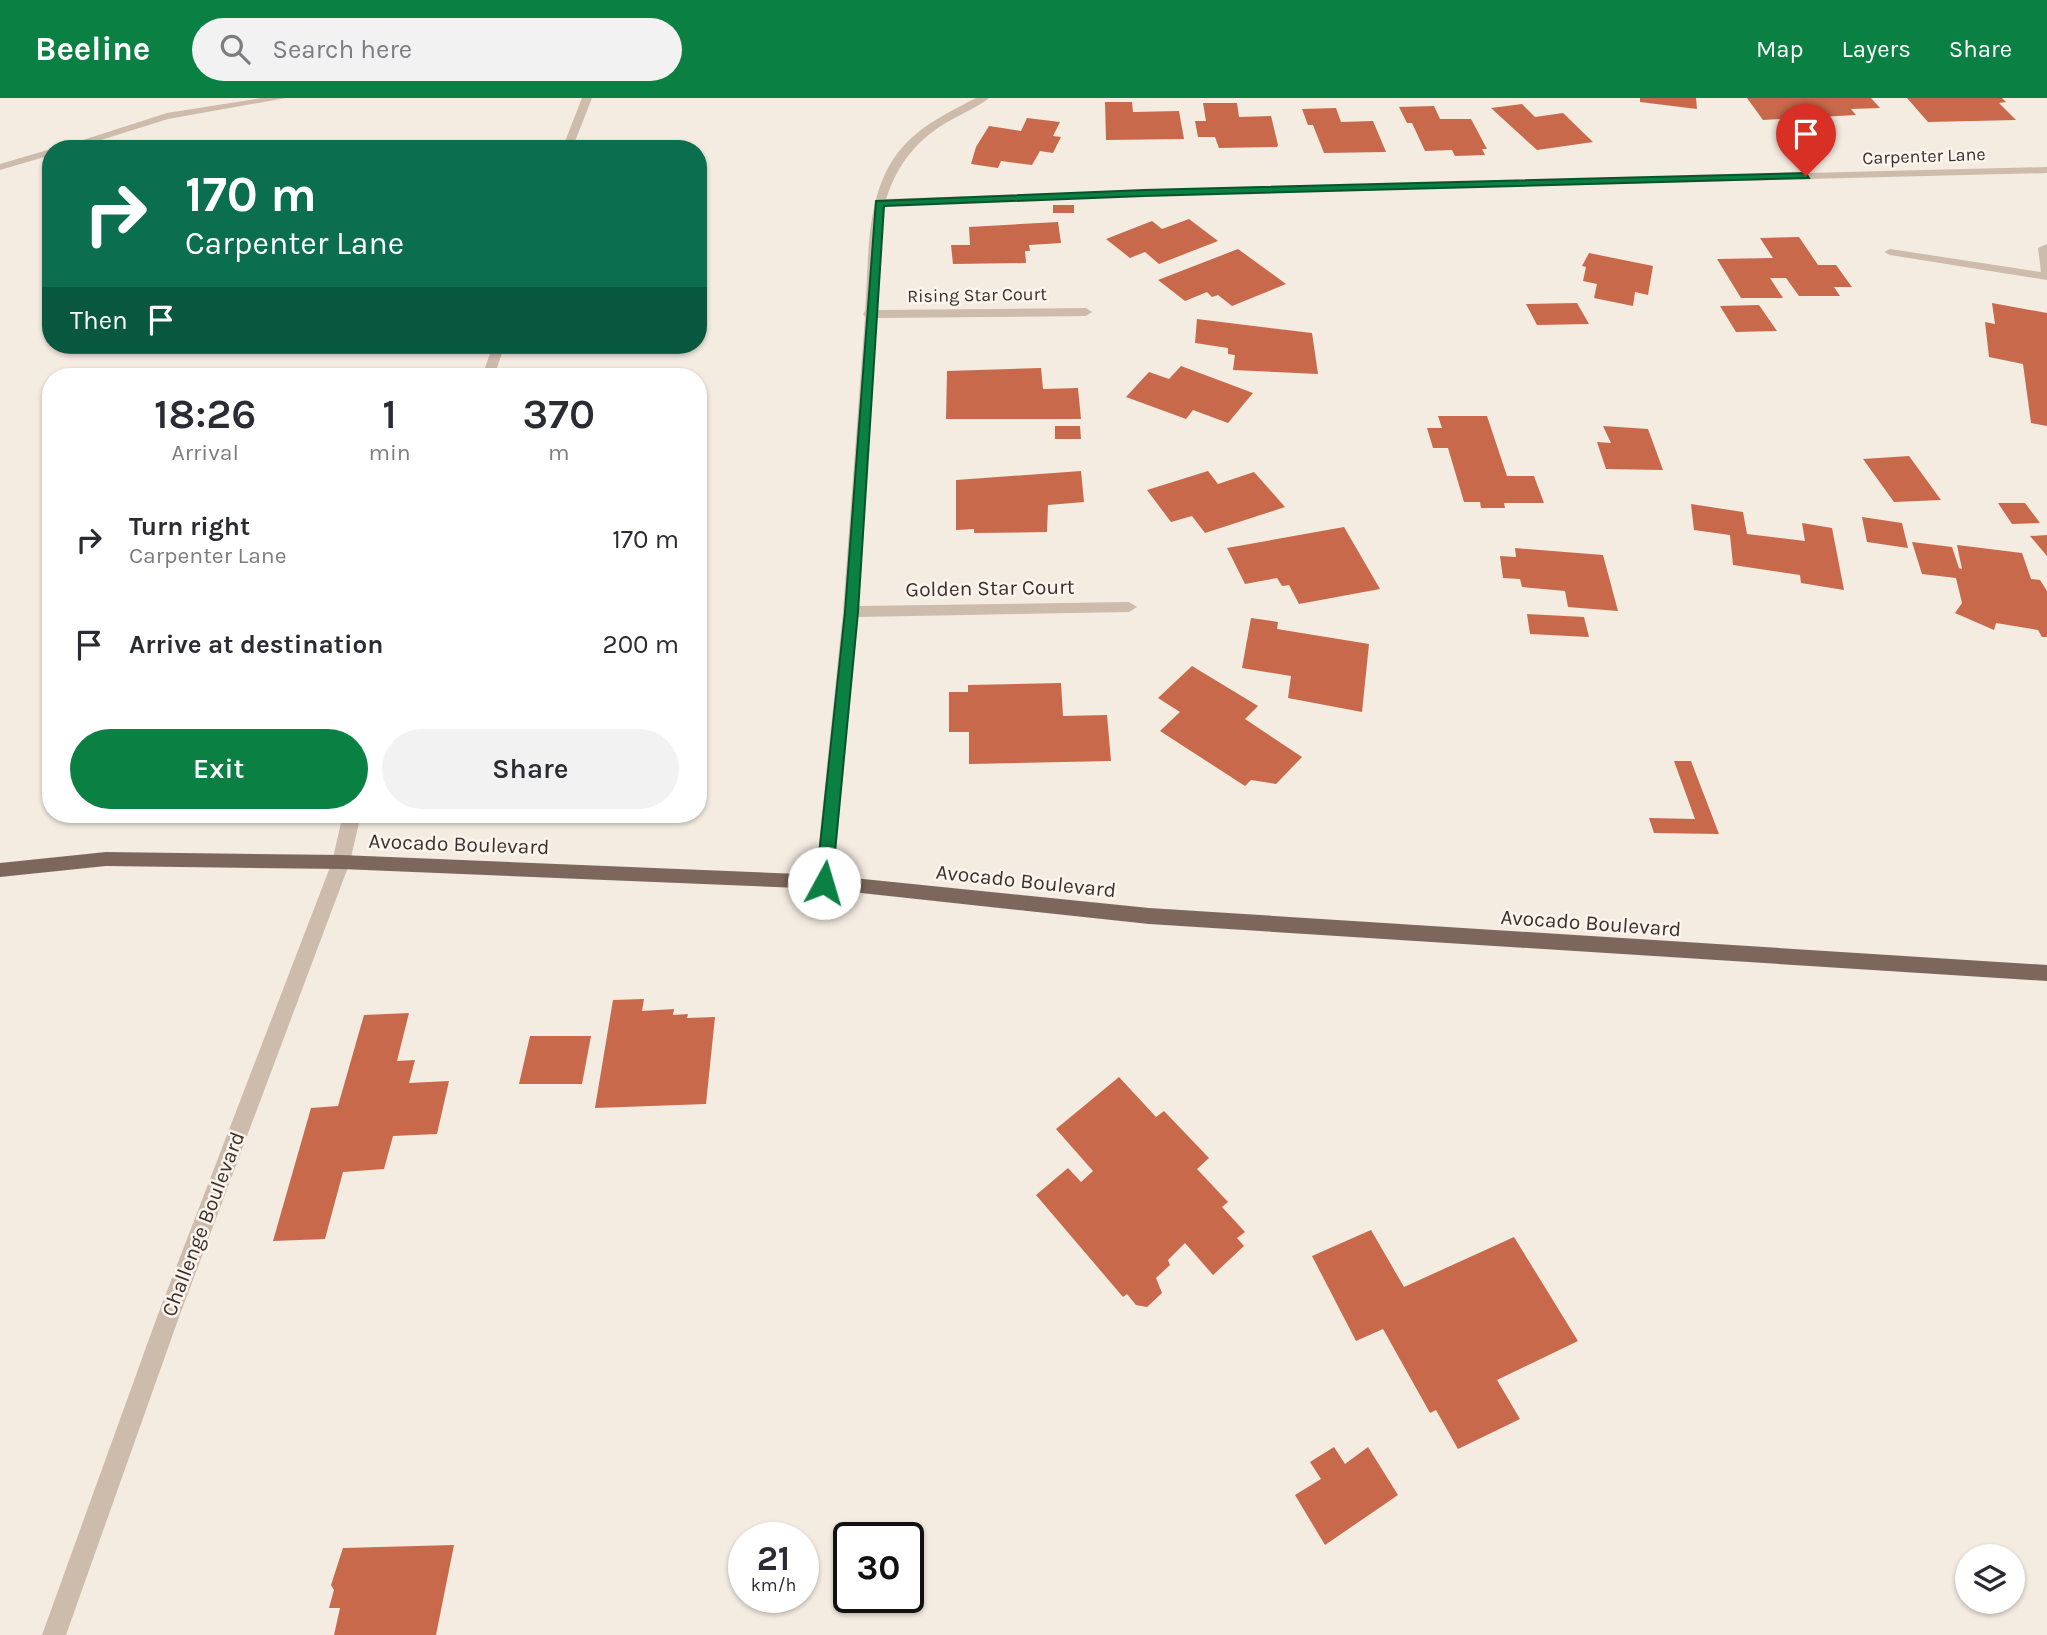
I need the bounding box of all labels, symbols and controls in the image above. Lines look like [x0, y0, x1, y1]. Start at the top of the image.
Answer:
search box [192, 18, 682, 81]
text: Beeline [35, 30, 150, 68]
icon: search [216, 30, 254, 68]
text: Search here [272, 34, 412, 65]
text: Map [1756, 35, 1804, 63]
text: Layers [1842, 35, 1911, 63]
text: Share [1949, 35, 2012, 63]
pin [1776, 104, 1836, 176]
icon: arrive [1787, 115, 1825, 153]
street label: Carpenter Lane [1862, 143, 1986, 169]
text: 170 m [185, 166, 317, 223]
icon: right [70, 168, 161, 259]
text: Carpenter Lane [185, 225, 404, 262]
street label: Rising Star Court [907, 283, 1047, 307]
icon: arrive [142, 301, 180, 339]
text: Then [70, 305, 128, 336]
text: 18:26 [154, 389, 256, 439]
text: 1 [382, 389, 397, 439]
text: 370 [523, 389, 595, 439]
text: Arrival [172, 439, 239, 466]
text: min [368, 439, 411, 466]
text: m [548, 439, 570, 466]
text: Turn right [129, 511, 250, 542]
icon: right [70, 521, 108, 559]
text: 170 m [612, 524, 679, 555]
text: Carpenter Lane [129, 542, 287, 569]
street label: Golden Star Court [905, 575, 1075, 601]
icon: arrive [70, 626, 108, 664]
text: Arrive at destination [129, 629, 383, 660]
text: 200 m [603, 629, 679, 660]
button: Exit [70, 729, 368, 809]
button: Share [382, 729, 679, 809]
street label: Avocado Boulevard [368, 829, 550, 859]
position arrow [787, 846, 861, 920]
street label: Avocado Boulevard [935, 860, 1117, 902]
street label: Avocado Boulevard [1500, 905, 1682, 941]
street label: Challenge Boulevard [157, 1128, 249, 1320]
speed limit sign: 30 [833, 1522, 924, 1613]
text: 21 [757, 1538, 790, 1579]
map controls [1955, 1544, 2025, 1614]
button: layers [1955, 1544, 2025, 1614]
text: km/h [751, 1574, 796, 1596]

